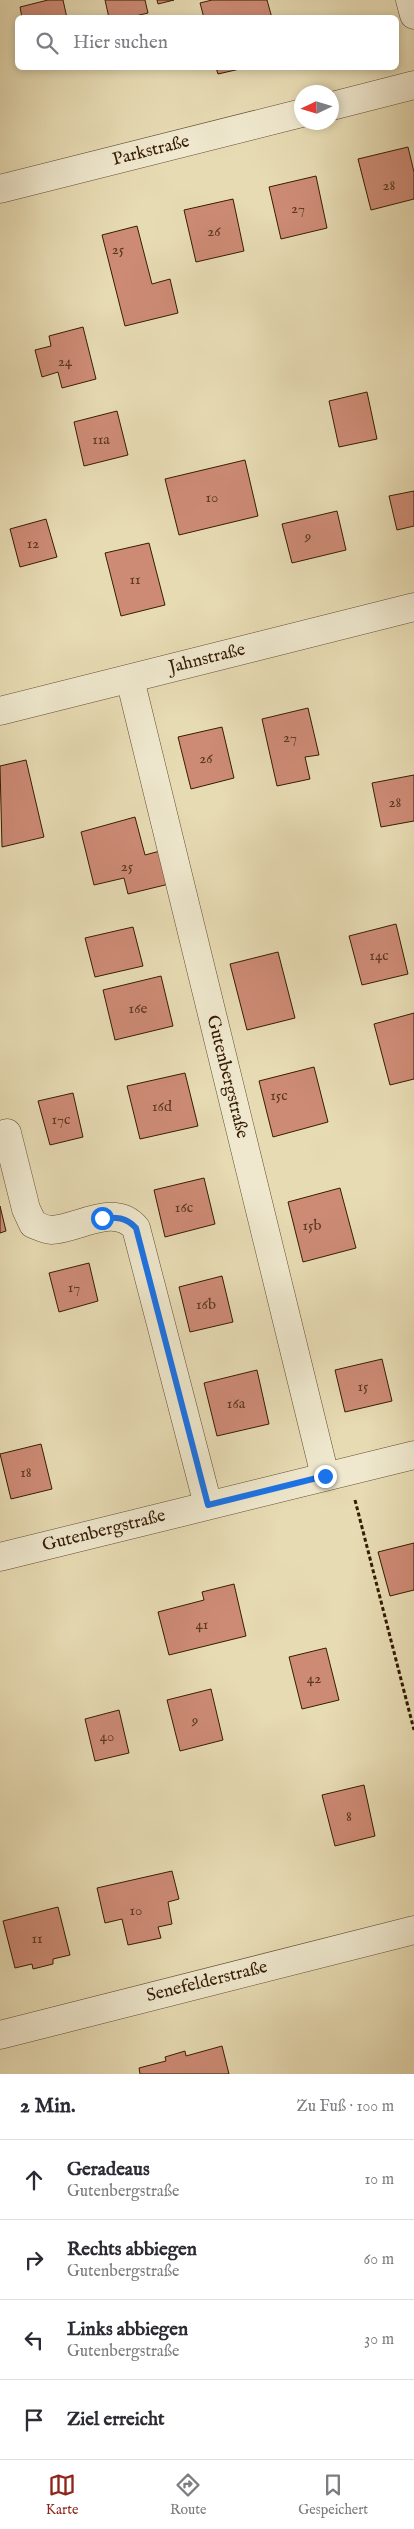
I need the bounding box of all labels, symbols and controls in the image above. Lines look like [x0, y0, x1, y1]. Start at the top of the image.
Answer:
search box [15, 15, 399, 70]
icon: search [33, 29, 61, 57]
text: Hier suchen [73, 31, 168, 55]
north arrow [294, 85, 339, 130]
street label: Parkstraße [110, 130, 192, 172]
house number: 28 [383, 176, 396, 195]
house number: 27 [291, 199, 305, 218]
house number: 26 [207, 222, 221, 241]
house number: 25 [112, 240, 125, 259]
house number: 24 [58, 352, 73, 371]
house number: 11a [92, 430, 110, 449]
house number: 10 [206, 488, 218, 507]
house number: 9 [304, 527, 311, 546]
house number: 12 [27, 534, 39, 553]
house number: 11 [129, 570, 141, 589]
street label: Jahnstraße [164, 638, 248, 680]
house number: 27 [283, 728, 297, 747]
house number: 26 [199, 749, 213, 768]
house number: 28 [389, 793, 402, 812]
house number: 25 [121, 857, 134, 876]
house number: 14c [369, 946, 389, 965]
house number: 16e [129, 999, 148, 1018]
street label: Gutenbergstraße [201, 1013, 253, 1141]
house number: 15c [270, 1086, 288, 1105]
house number: 16d [152, 1097, 173, 1116]
house number: 17c [51, 1110, 71, 1129]
house number: 16c [175, 1198, 193, 1217]
route start [91, 1207, 114, 1230]
house number: 15b [302, 1216, 322, 1235]
house number: 17 [68, 1278, 80, 1297]
house number: 16b [196, 1295, 216, 1314]
house number: 15 [357, 1377, 369, 1396]
house number: 16a [227, 1394, 246, 1413]
house number: 18 [20, 1463, 32, 1482]
route end [314, 1465, 337, 1488]
street label: Gutenbergstraße [40, 1505, 168, 1557]
house number: 41 [196, 1615, 208, 1634]
house number: 42 [307, 1669, 321, 1688]
house number: 9 [191, 1711, 198, 1730]
house number: 40 [100, 1727, 114, 1746]
house number: 8 [346, 1807, 352, 1826]
house number: 10 [130, 1901, 142, 1920]
house number: 11 [31, 1929, 43, 1948]
street label: Senefelderstraße [144, 1956, 270, 2008]
text: 2 Min. [20, 2093, 76, 2120]
text: Zu Fuß · 100 m [296, 2097, 394, 2117]
text: Geradeaus [67, 2158, 150, 2182]
icon: ahead [20, 2166, 48, 2194]
text: 10 m [364, 2170, 394, 2190]
text: Gutenbergstraße [67, 2182, 179, 2202]
text: Rechts abbiegen [67, 2238, 197, 2262]
icon: right [20, 2246, 48, 2274]
text: 60 m [364, 2250, 394, 2270]
text: Gutenbergstraße [67, 2262, 179, 2282]
text: Links abbiegen [67, 2318, 188, 2342]
icon: left [20, 2326, 48, 2354]
text: 30 m [364, 2330, 394, 2350]
text: Gutenbergstraße [67, 2342, 179, 2362]
icon: arrive [20, 2406, 48, 2434]
text: Ziel erreicht [67, 2408, 165, 2432]
tab: Karte [46, 2471, 78, 2519]
tab: Route [170, 2471, 207, 2519]
tab: Gespeichert [298, 2471, 368, 2519]

